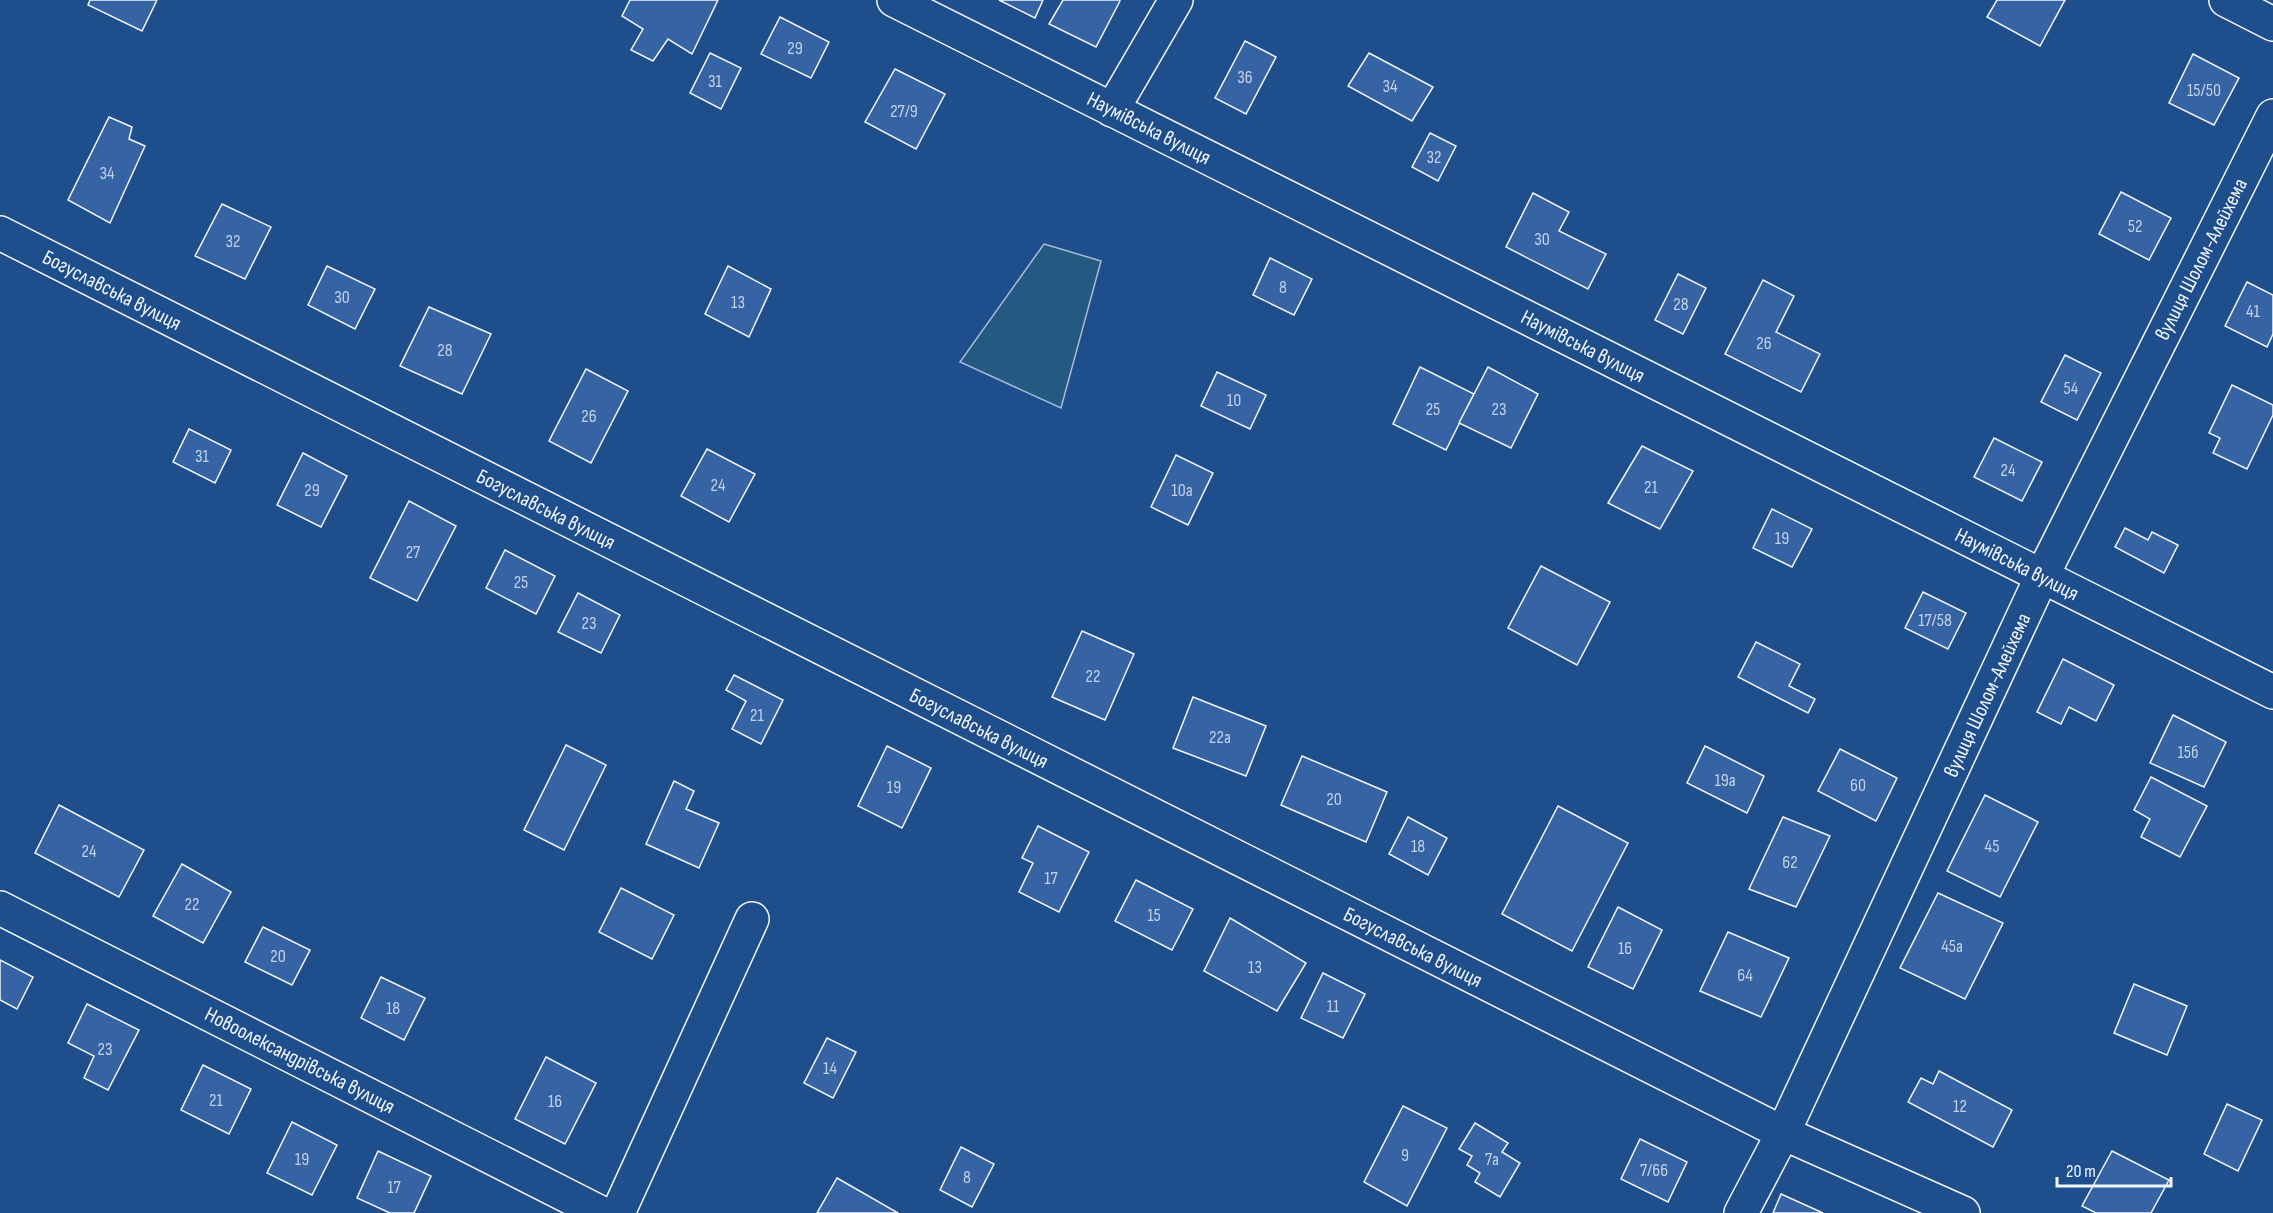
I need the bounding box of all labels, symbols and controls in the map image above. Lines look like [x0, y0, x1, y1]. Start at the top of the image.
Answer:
house number: 29 [787, 38, 803, 59]
house number: 36 [1237, 67, 1253, 88]
house number: 31 [708, 71, 723, 92]
house number: 34 [1382, 76, 1398, 97]
house number: 15/50 [2187, 80, 2221, 101]
street label: Наумівська вулиця [1083, 87, 1215, 170]
house number: 27/9 [890, 101, 918, 122]
house number: 32 [1427, 147, 1441, 168]
house number: 34 [99, 163, 115, 184]
street label: вулиця Шолом-Алейхема [2150, 174, 2253, 344]
house number: 52 [2128, 216, 2142, 237]
house number: 30 [1534, 229, 1550, 250]
house number: 32 [226, 231, 240, 252]
street label: Богуславська вулиця [38, 245, 185, 336]
house number: 8 [1279, 277, 1287, 298]
house number: 30 [334, 287, 350, 308]
house number: 13 [731, 292, 745, 313]
house number: 28 [1673, 294, 1689, 315]
house number: 41 [2246, 301, 2261, 322]
street label: Наумівська вулиця [1517, 305, 1649, 388]
house number: 26 [1756, 333, 1772, 354]
house number: 28 [437, 340, 453, 361]
house number: 54 [2064, 378, 2079, 399]
house number: 10 [1227, 390, 1241, 411]
house number: 25 [1426, 399, 1440, 420]
house number: 23 [1492, 399, 1507, 420]
house number: 26 [581, 406, 597, 427]
house number: 31 [195, 446, 210, 467]
house number: 24 [2001, 460, 2016, 481]
street label: Богуславська вулиця [472, 464, 619, 555]
house number: 24 [711, 475, 726, 496]
house number: 21 [1644, 477, 1659, 498]
house number: 29 [304, 480, 320, 501]
house number: 10а [1171, 480, 1193, 501]
street label: Наумівська вулиця [1951, 523, 2083, 606]
house number: 19 [1775, 528, 1789, 549]
house number: 27 [406, 542, 421, 563]
house number: 25 [514, 572, 528, 593]
street label: вулиця Шолом-Алейхема [1938, 609, 2036, 781]
house number: 17/58 [1918, 610, 1952, 631]
house number: 23 [582, 613, 597, 634]
house number: 22 [1086, 666, 1100, 687]
street label: Богуславська вулиця [905, 683, 1052, 774]
house number: 21 [750, 705, 765, 726]
house number: 22а [1209, 727, 1231, 748]
house number: 15б [2177, 742, 2199, 763]
house number: 19а [1714, 770, 1736, 791]
house number: 60 [1850, 775, 1866, 796]
house number: 19 [887, 777, 901, 798]
house number: 20 [1326, 789, 1342, 810]
house number: 18 [1411, 836, 1425, 857]
house number: 45 [1985, 836, 1999, 857]
house number: 24 [82, 841, 97, 862]
house number: 62 [1782, 852, 1798, 873]
house number: 17 [1044, 868, 1059, 889]
house number: 22 [185, 894, 199, 915]
street label: Богуславська вулиця [1339, 902, 1486, 993]
house number: 15 [1147, 905, 1161, 926]
house number: 45а [1941, 936, 1963, 957]
house number: 16 [1618, 938, 1632, 959]
house number: 20 [270, 946, 286, 967]
house number: 13 [1248, 957, 1262, 978]
house number: 64 [1737, 965, 1753, 986]
house number: 11 [1327, 996, 1340, 1017]
house number: 18 [386, 998, 400, 1019]
street label: Новоолександрівська вулиця [201, 1002, 399, 1119]
house number: 23 [98, 1039, 113, 1060]
house number: 14 [823, 1058, 837, 1079]
house number: 21 [209, 1090, 224, 1111]
house number: 16 [548, 1091, 562, 1112]
house number: 12 [1953, 1096, 1967, 1117]
house number: 9 [1401, 1145, 1409, 1166]
house number: 19 [295, 1149, 309, 1170]
house number: 7а [1485, 1149, 1499, 1170]
scale bar [2057, 1150, 2171, 1188]
house number: 7/66 [1640, 1160, 1668, 1181]
text: 20 m [2066, 1161, 2096, 1182]
house number: 8 [963, 1167, 971, 1188]
house number: 17 [387, 1177, 402, 1198]

